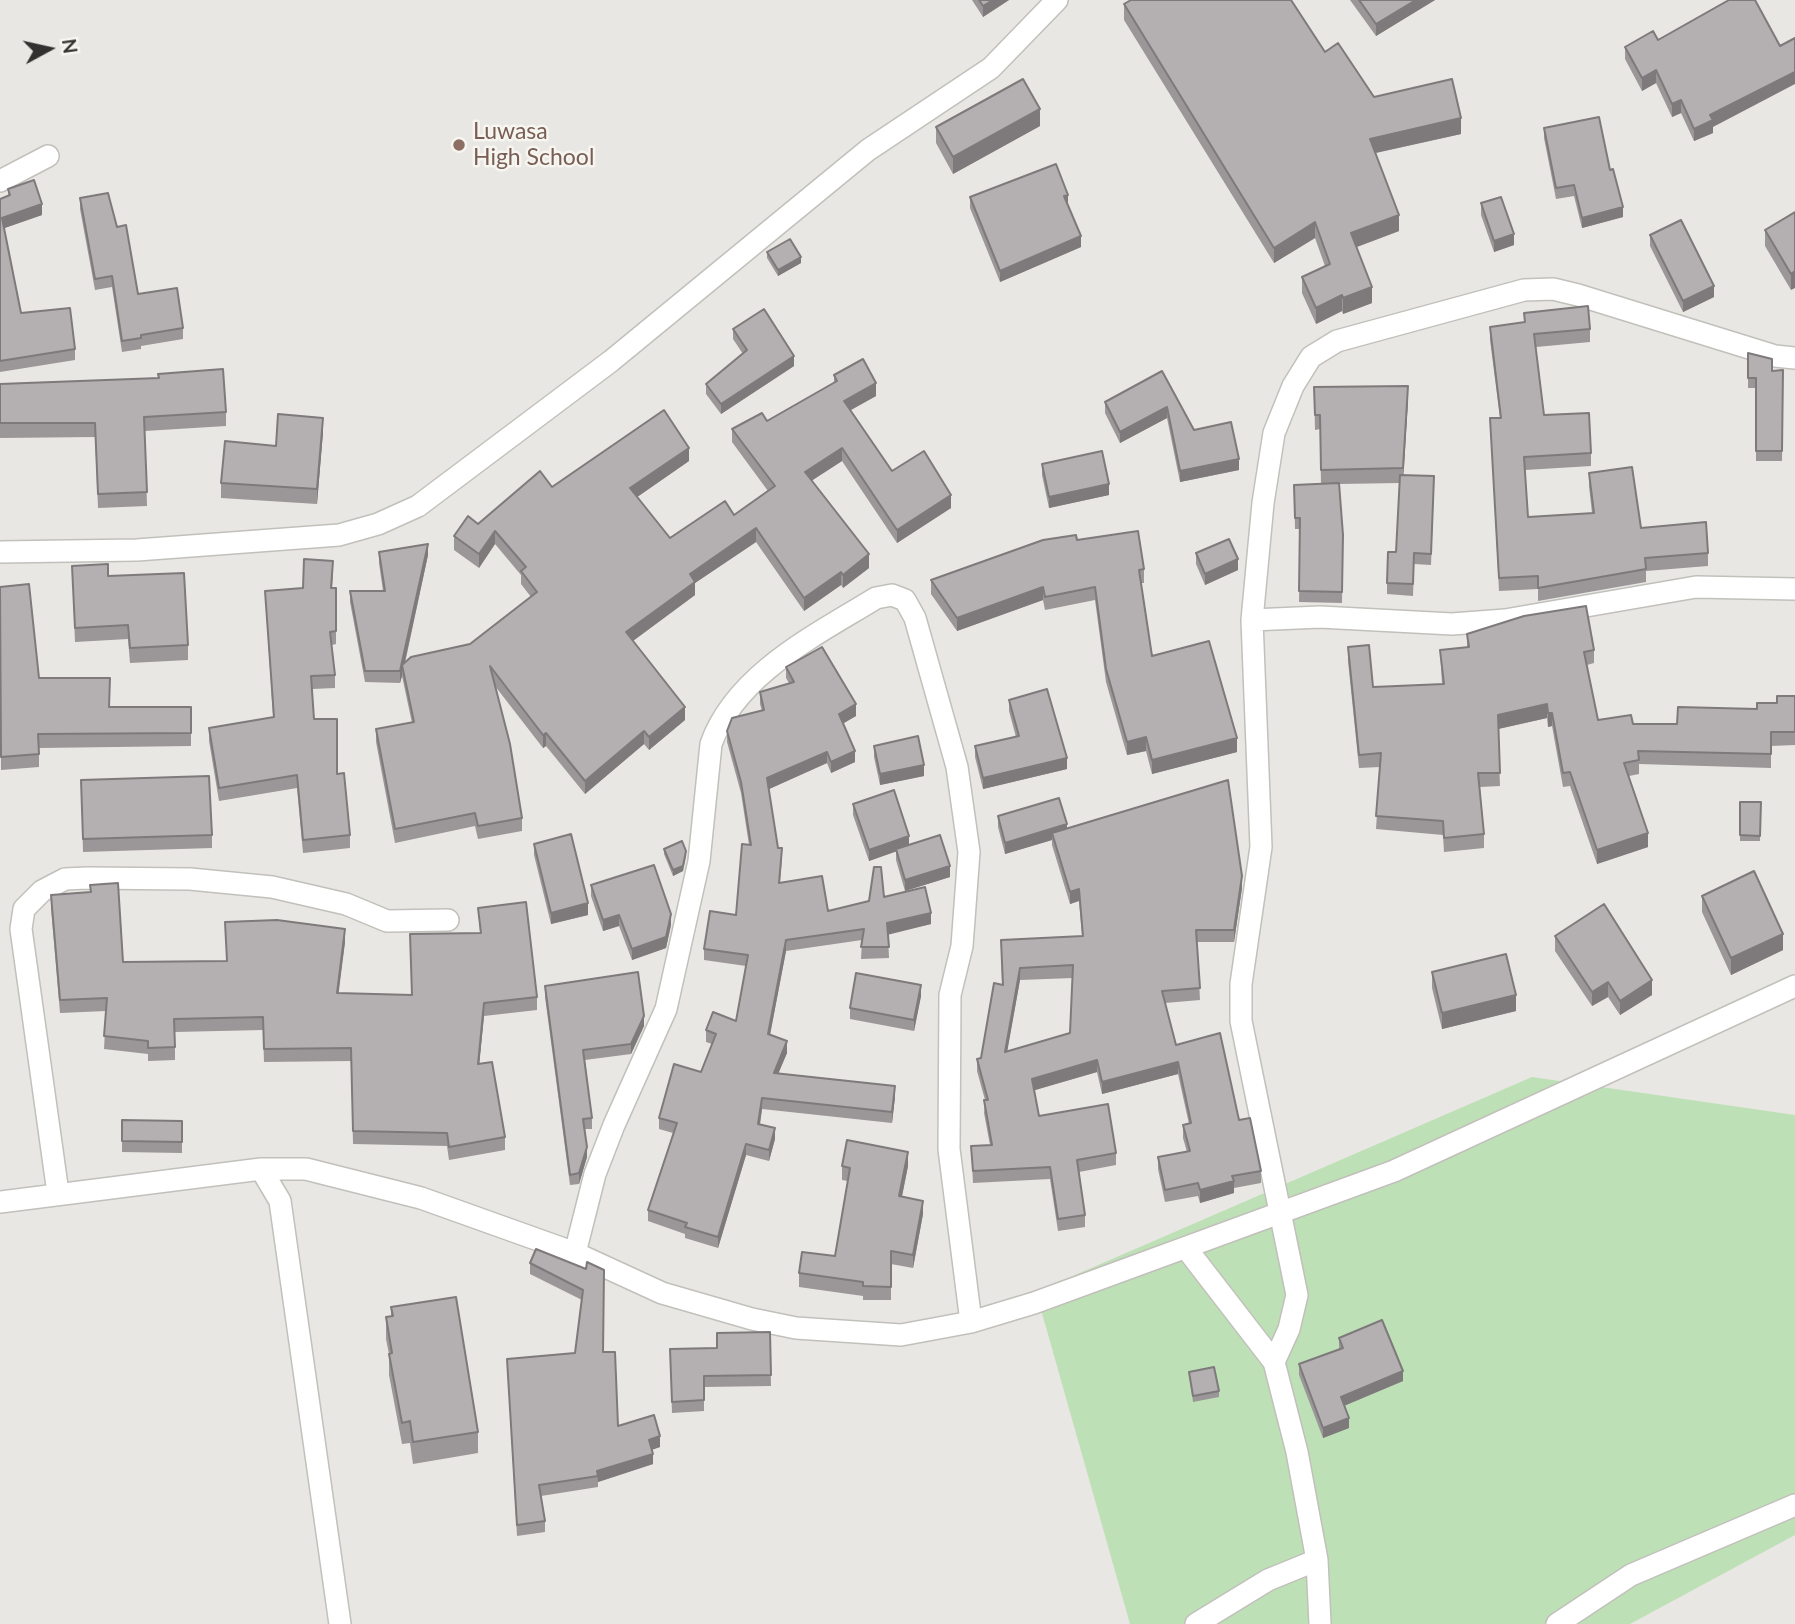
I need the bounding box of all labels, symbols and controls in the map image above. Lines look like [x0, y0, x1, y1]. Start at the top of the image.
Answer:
north arrow [14, 14, 84, 84]
text: N [58, 37, 83, 55]
place label: Luwasa High School [473, 118, 594, 172]
marker: Luwasa High School [451, 137, 467, 153]

